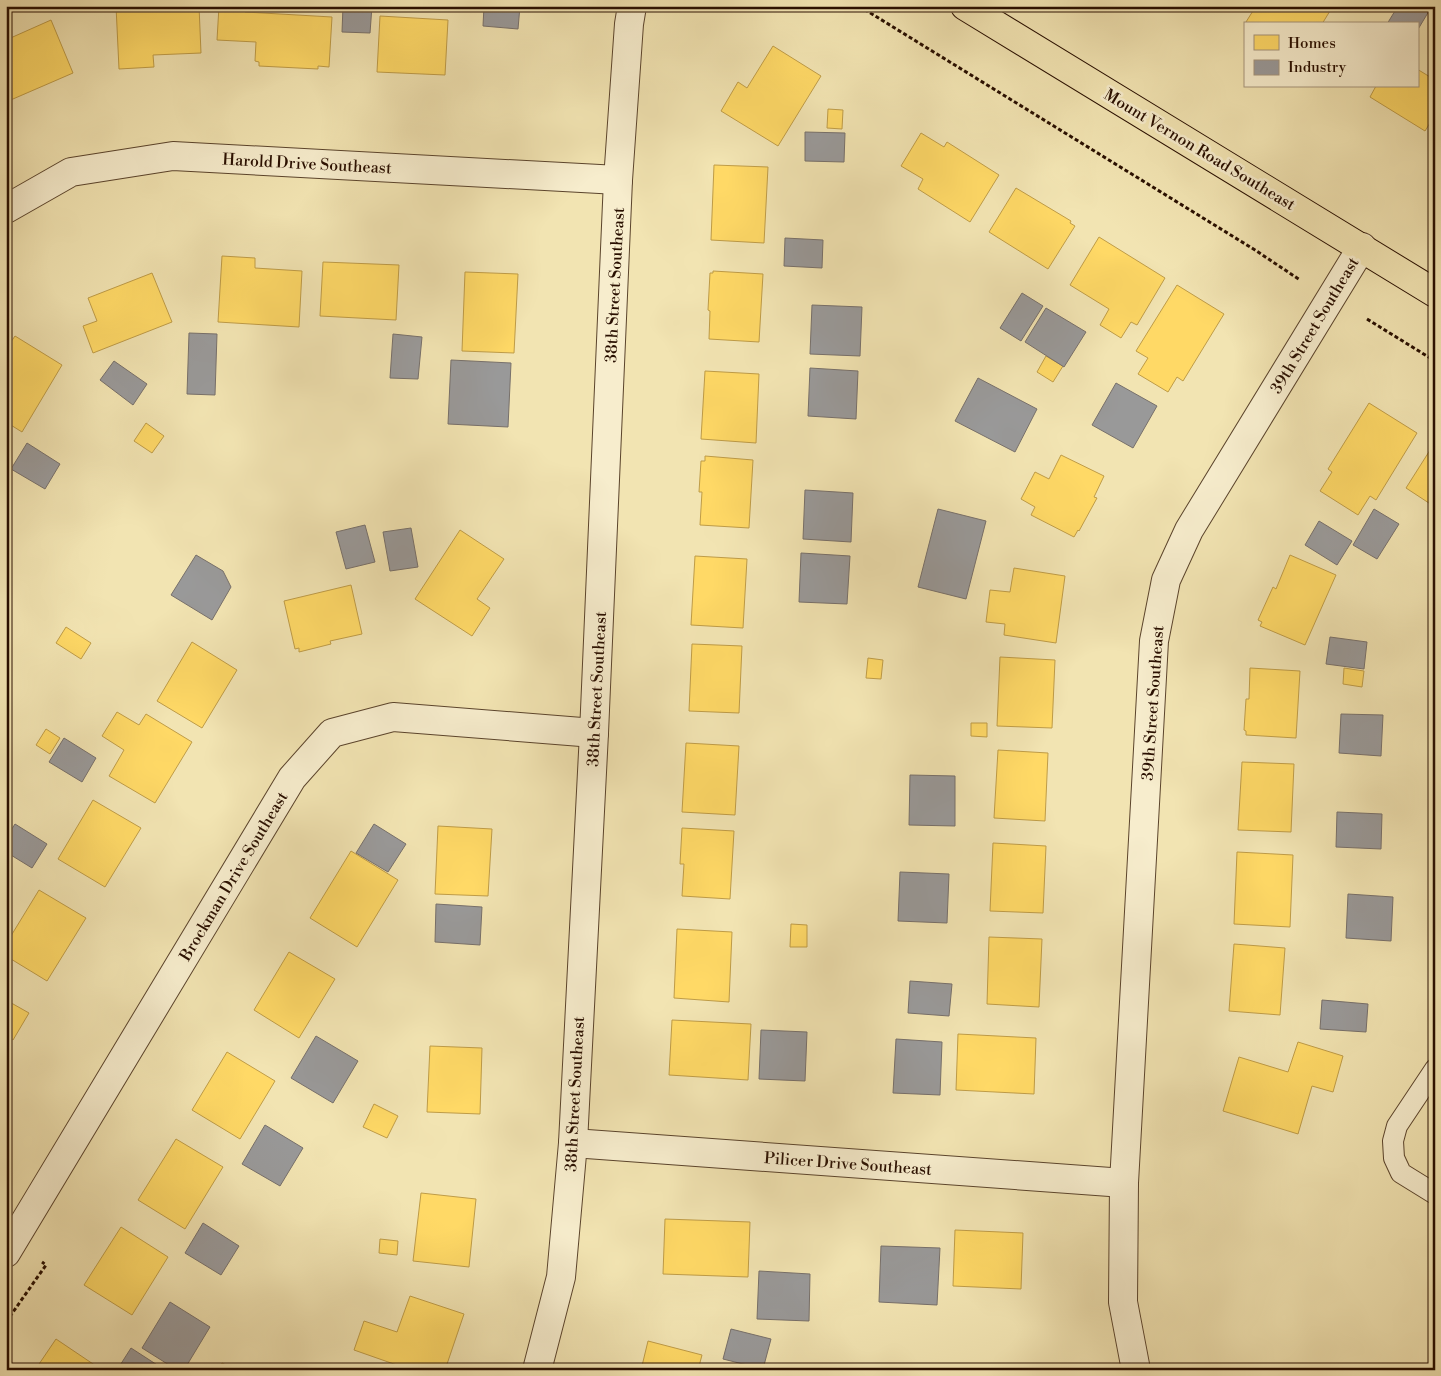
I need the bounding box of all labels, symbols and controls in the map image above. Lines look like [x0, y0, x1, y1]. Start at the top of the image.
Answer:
legend [1244, 22, 1418, 88]
text: Homes [1288, 34, 1336, 53]
text: Industry [1288, 58, 1347, 77]
street label: Mount Vernon Road Southeast [1100, 85, 1299, 215]
street label: Harold Drive Southeast [222, 150, 392, 178]
street label: 38th Street Southeast [601, 206, 629, 363]
street label: 39th Street Southeast [1266, 253, 1364, 397]
street label: 38th Street Southeast [583, 610, 611, 767]
street label: 39th Street Southeast [1138, 624, 1168, 781]
street label: Brockman Drive Southeast [175, 788, 293, 966]
street label: 38th Street Southeast [561, 1015, 589, 1172]
street label: Pilicer Drive Southeast [763, 1148, 933, 1180]

